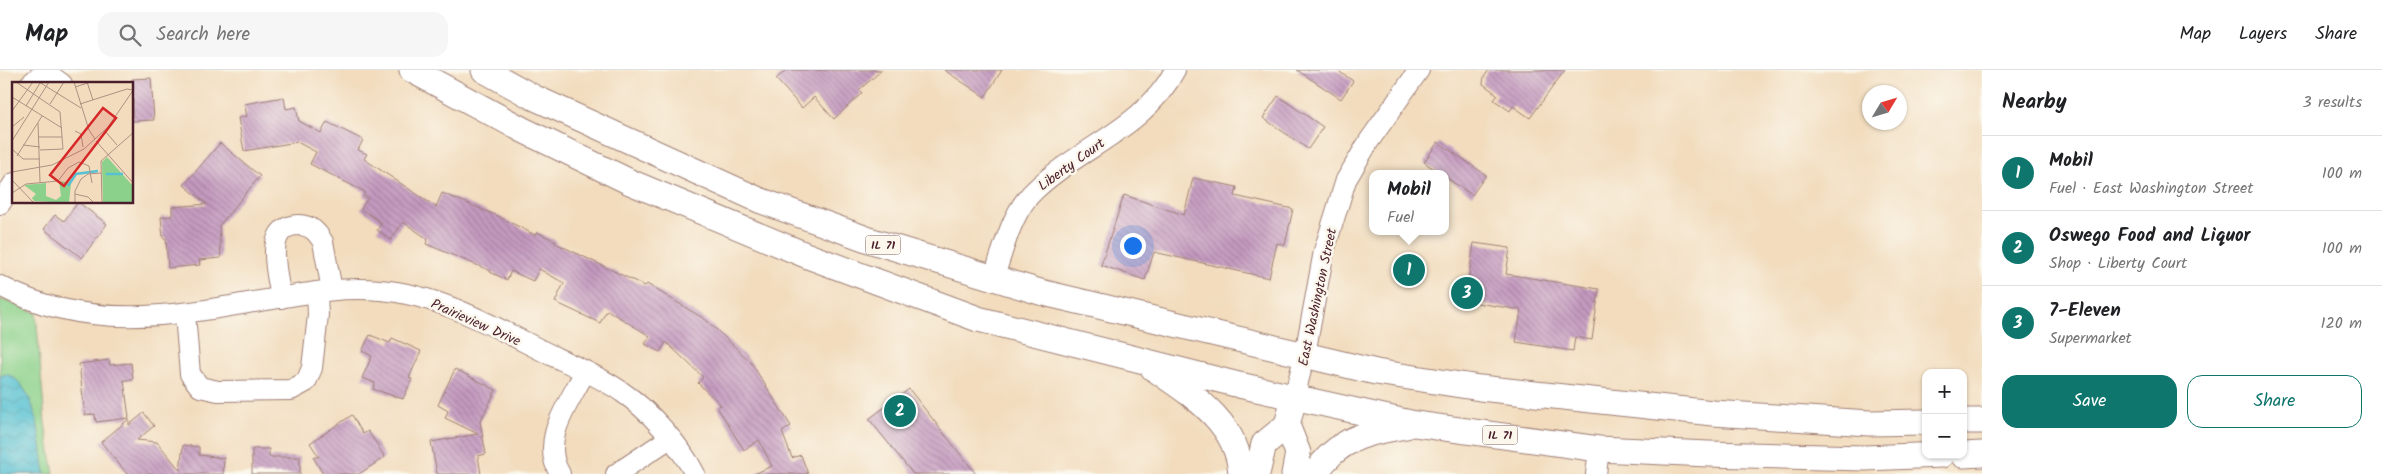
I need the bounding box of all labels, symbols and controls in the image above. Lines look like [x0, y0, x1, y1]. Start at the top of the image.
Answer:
search box [98, 12, 448, 57]
text: Map [25, 15, 68, 54]
text: Search here [156, 20, 250, 50]
text: Map [2180, 20, 2211, 49]
text: Layers [2239, 20, 2287, 49]
text: Share [2315, 20, 2357, 49]
icon: search [116, 21, 144, 49]
inset map [12, 82, 134, 204]
north arrow [1862, 85, 1907, 130]
text: Nearby [2002, 86, 2067, 119]
text: 3 results [2303, 90, 2362, 115]
street label: Liberty Court [1033, 133, 1110, 197]
text: Mobil [2049, 146, 2093, 176]
text: 1 [2016, 161, 2020, 186]
text: 100 m [2322, 161, 2362, 186]
popup [1369, 170, 1449, 235]
text: Mobil [1387, 175, 1431, 205]
text: Fuel · East Washington Street [2049, 176, 2253, 201]
text: Fuel [1387, 205, 1414, 230]
text: Oswego Food and Liquor [2049, 221, 2250, 251]
street label: East Washington Street [1293, 226, 1343, 368]
your location [1120, 233, 1146, 259]
road number: IL 71 [866, 236, 900, 254]
text: 2 [2013, 236, 2023, 261]
text: 100 m [2322, 236, 2362, 261]
pin: 1 [1393, 251, 1425, 289]
text: Shop · Liberty Court [2049, 251, 2187, 276]
pin: 3 [1451, 274, 1483, 312]
street label: Prairieview Drive [427, 293, 525, 353]
text: 7-Eleven [2049, 296, 2121, 326]
text: 3 [2014, 311, 2022, 336]
text: 120 m [2321, 311, 2362, 336]
text: Supermarket [2049, 326, 2132, 351]
map controls [1922, 369, 1967, 459]
button: + [1922, 369, 1967, 414]
button: Save [2002, 375, 2177, 428]
button: Share [2187, 375, 2362, 428]
pin: 2 [884, 392, 916, 430]
button: − [1922, 414, 1967, 459]
road number: IL 71 [1482, 426, 1518, 444]

